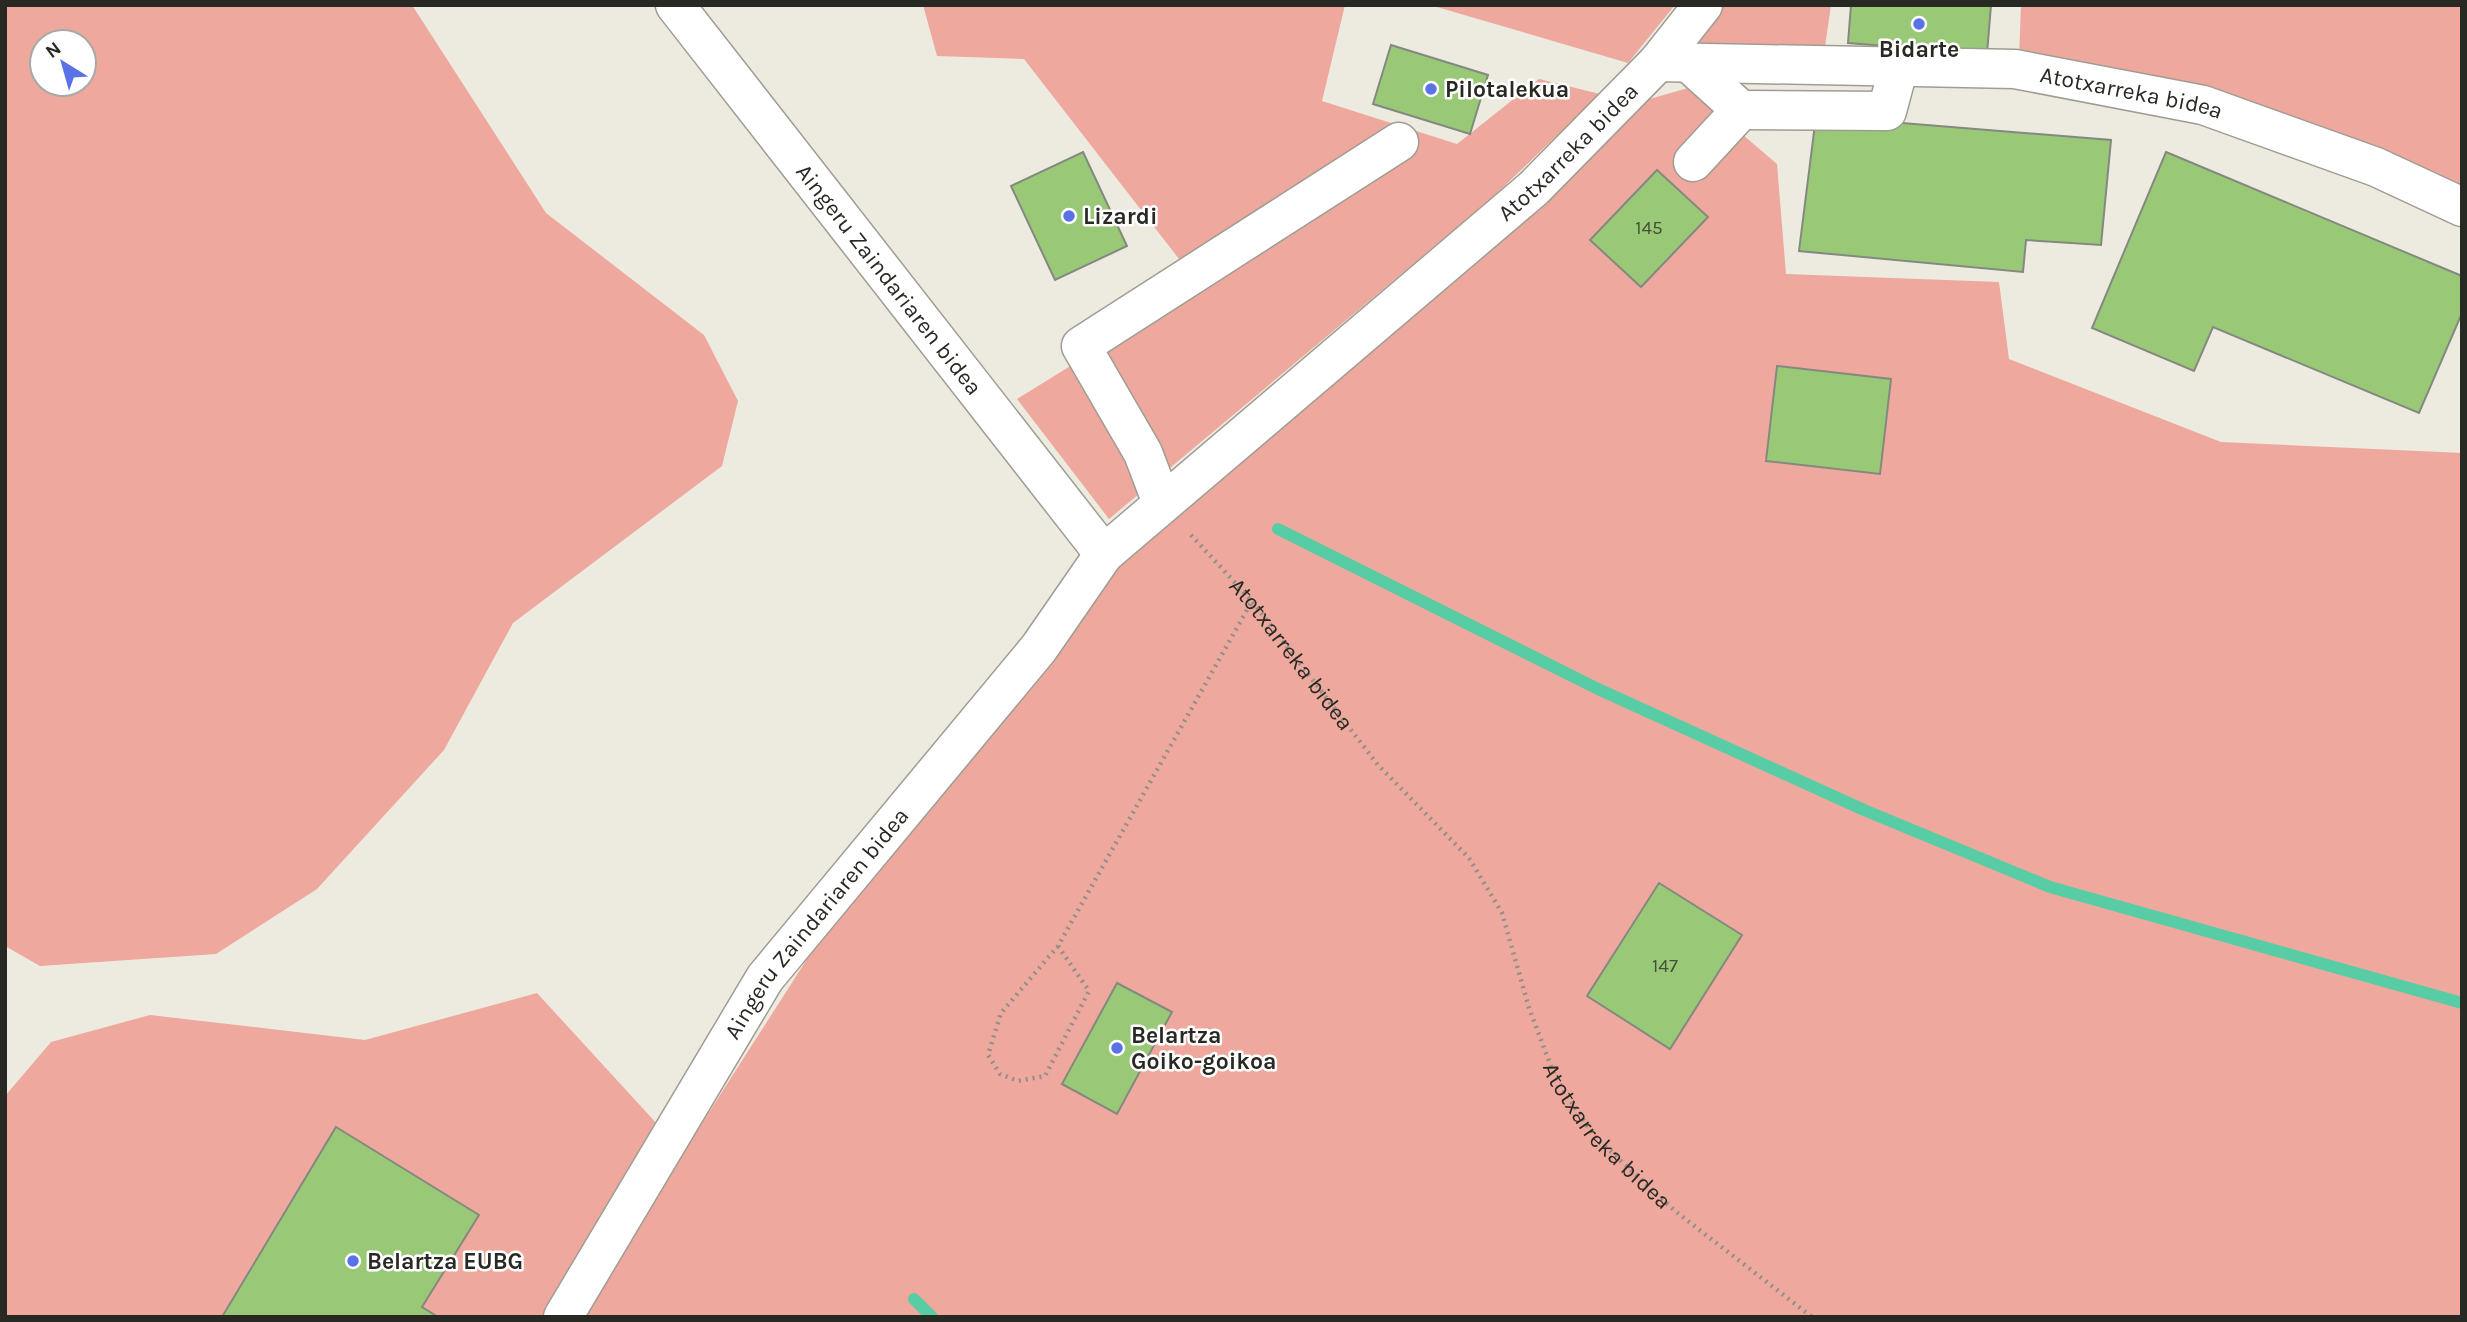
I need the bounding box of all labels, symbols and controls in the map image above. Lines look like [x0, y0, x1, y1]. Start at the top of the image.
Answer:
marker: Bidarte [1911, 16, 1927, 32]
north arrow [28, 28, 98, 98]
place label: Bidarte [1879, 36, 1959, 63]
text: N [41, 37, 65, 63]
street label: Atotxarreka bidea [2038, 61, 2227, 125]
place label: Pilotalekua [1445, 76, 1569, 103]
street label: Atotxarreka bidea [1492, 77, 1643, 226]
marker: Pilotalekua [1423, 81, 1439, 97]
street label: Aingeru Zaindariaren bidea [791, 158, 988, 400]
place label: Lizardi [1083, 203, 1157, 230]
marker: Lizardi [1061, 208, 1077, 224]
house number: 145 [1635, 217, 1663, 239]
street label: Atotxarreka bidea [1224, 572, 1360, 735]
street label: Aingeru Zaindariaren bidea [718, 802, 914, 1044]
house number: 147 [1652, 955, 1678, 977]
place label: Belartza Goiko-goikoa [1131, 1022, 1276, 1075]
marker: Belartza Goiko-goikoa [1109, 1040, 1125, 1056]
street label: Atotxarreka bidea [1537, 1059, 1677, 1214]
place label: Belartza EUBG [367, 1248, 523, 1275]
marker: Belartza EUBG [345, 1253, 361, 1269]

